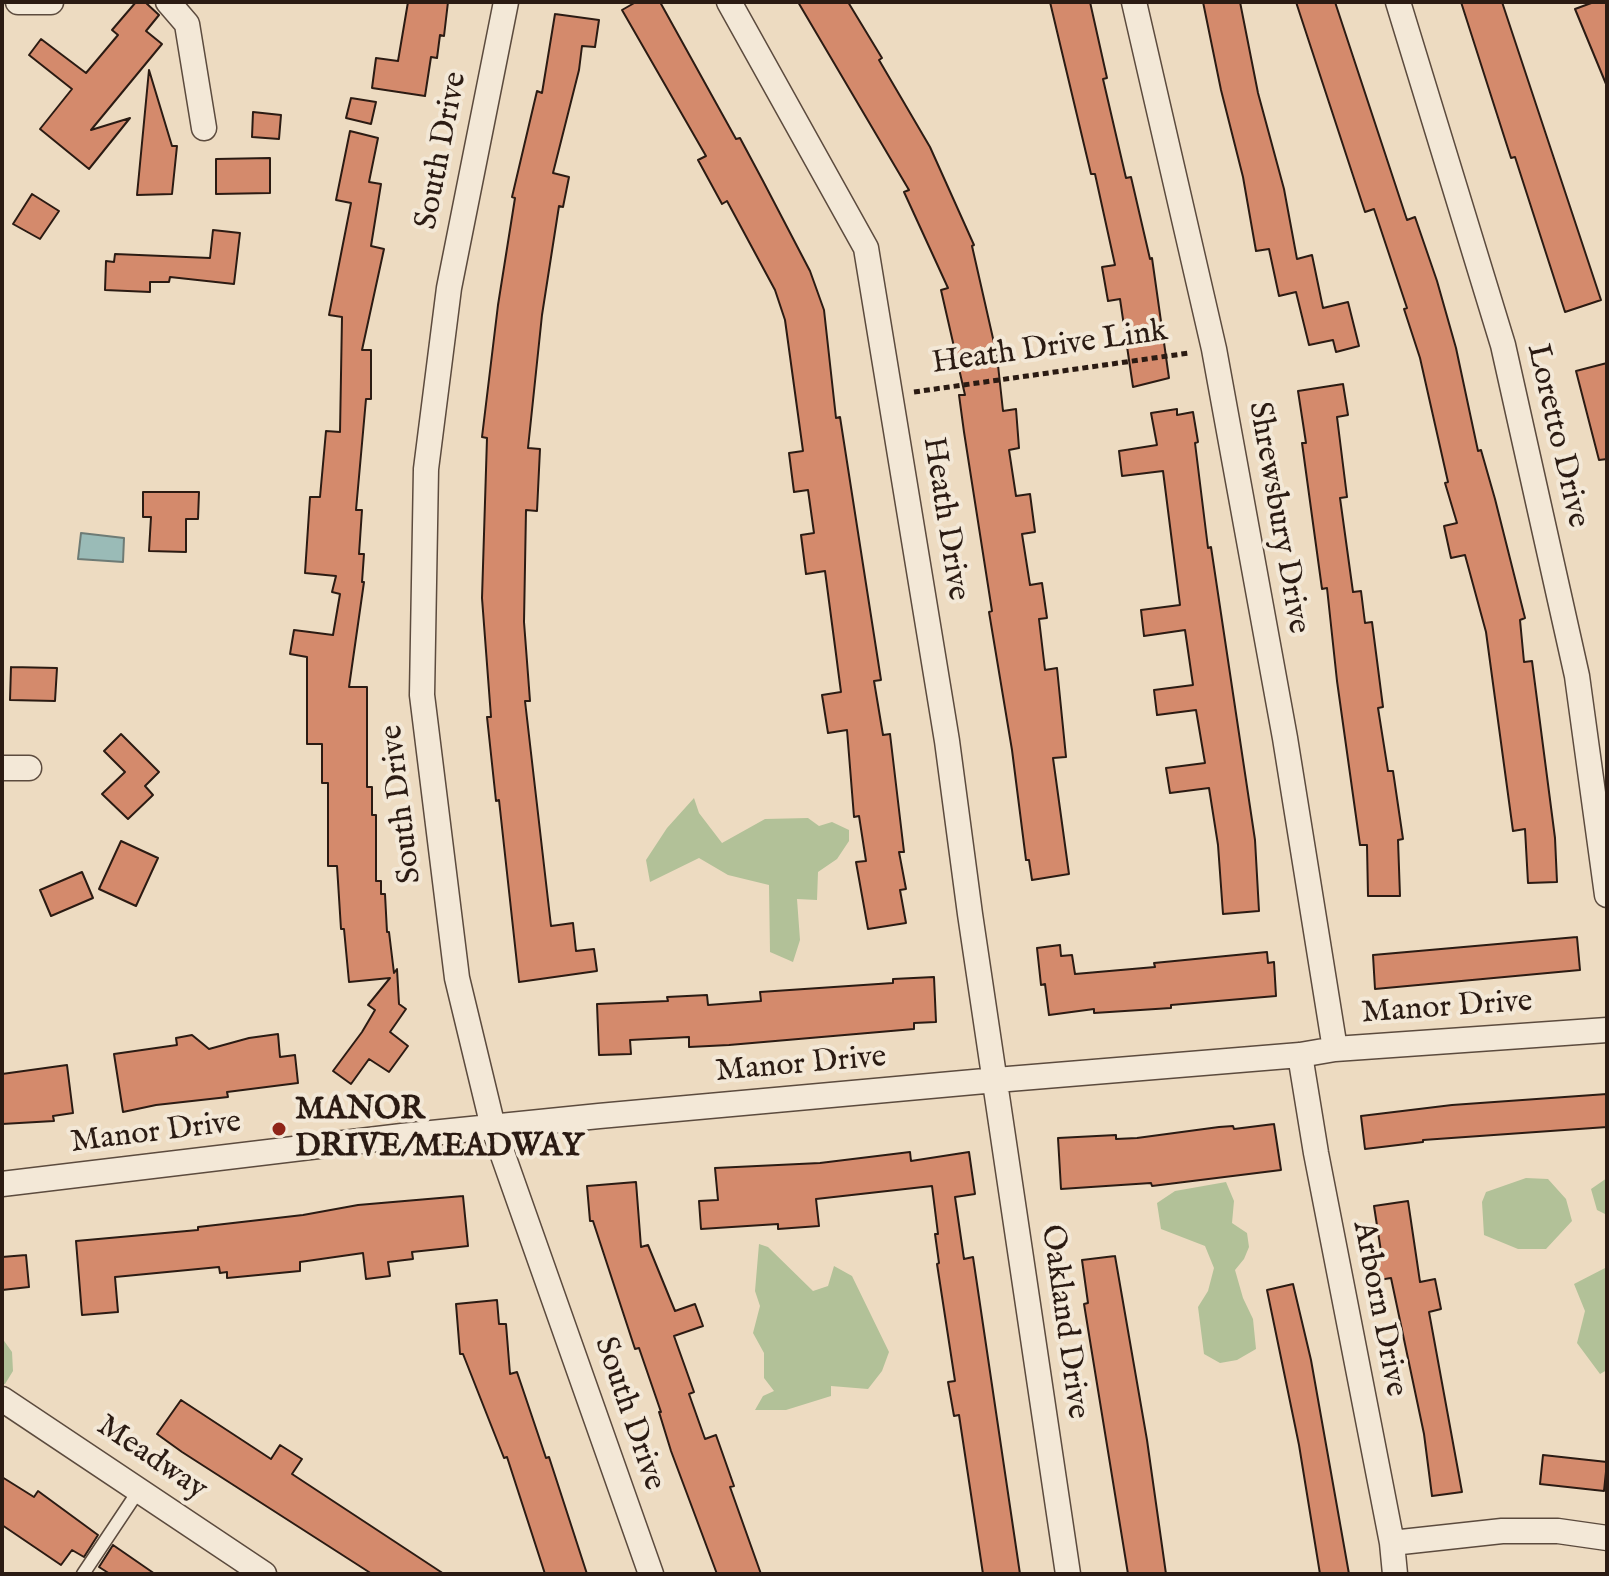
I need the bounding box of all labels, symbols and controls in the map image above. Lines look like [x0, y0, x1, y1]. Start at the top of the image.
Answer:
street label: South Drive [409, 69, 477, 233]
street label: Heath Drive Link [930, 313, 1170, 385]
street label: Loretto Drive [1516, 340, 1596, 532]
street label: Shrewsbury Drive [1238, 399, 1316, 637]
street label: Heath Drive [912, 434, 976, 604]
street label: South Drive [374, 722, 432, 886]
street label: Manor Drive [1360, 984, 1534, 1034]
street label: Manor Drive [714, 1039, 888, 1093]
place label: MANOR DRIVE/MEADWAY [295, 1092, 583, 1167]
street label: Manor Drive [69, 1104, 243, 1164]
marker: MANOR DRIVE/MEADWAY [270, 1120, 288, 1138]
street label: Arborn Drive [1342, 1218, 1414, 1400]
street label: Oakland Drive [1030, 1222, 1096, 1422]
street label: South Drive [584, 1332, 672, 1496]
street label: Meadway [88, 1408, 214, 1510]

